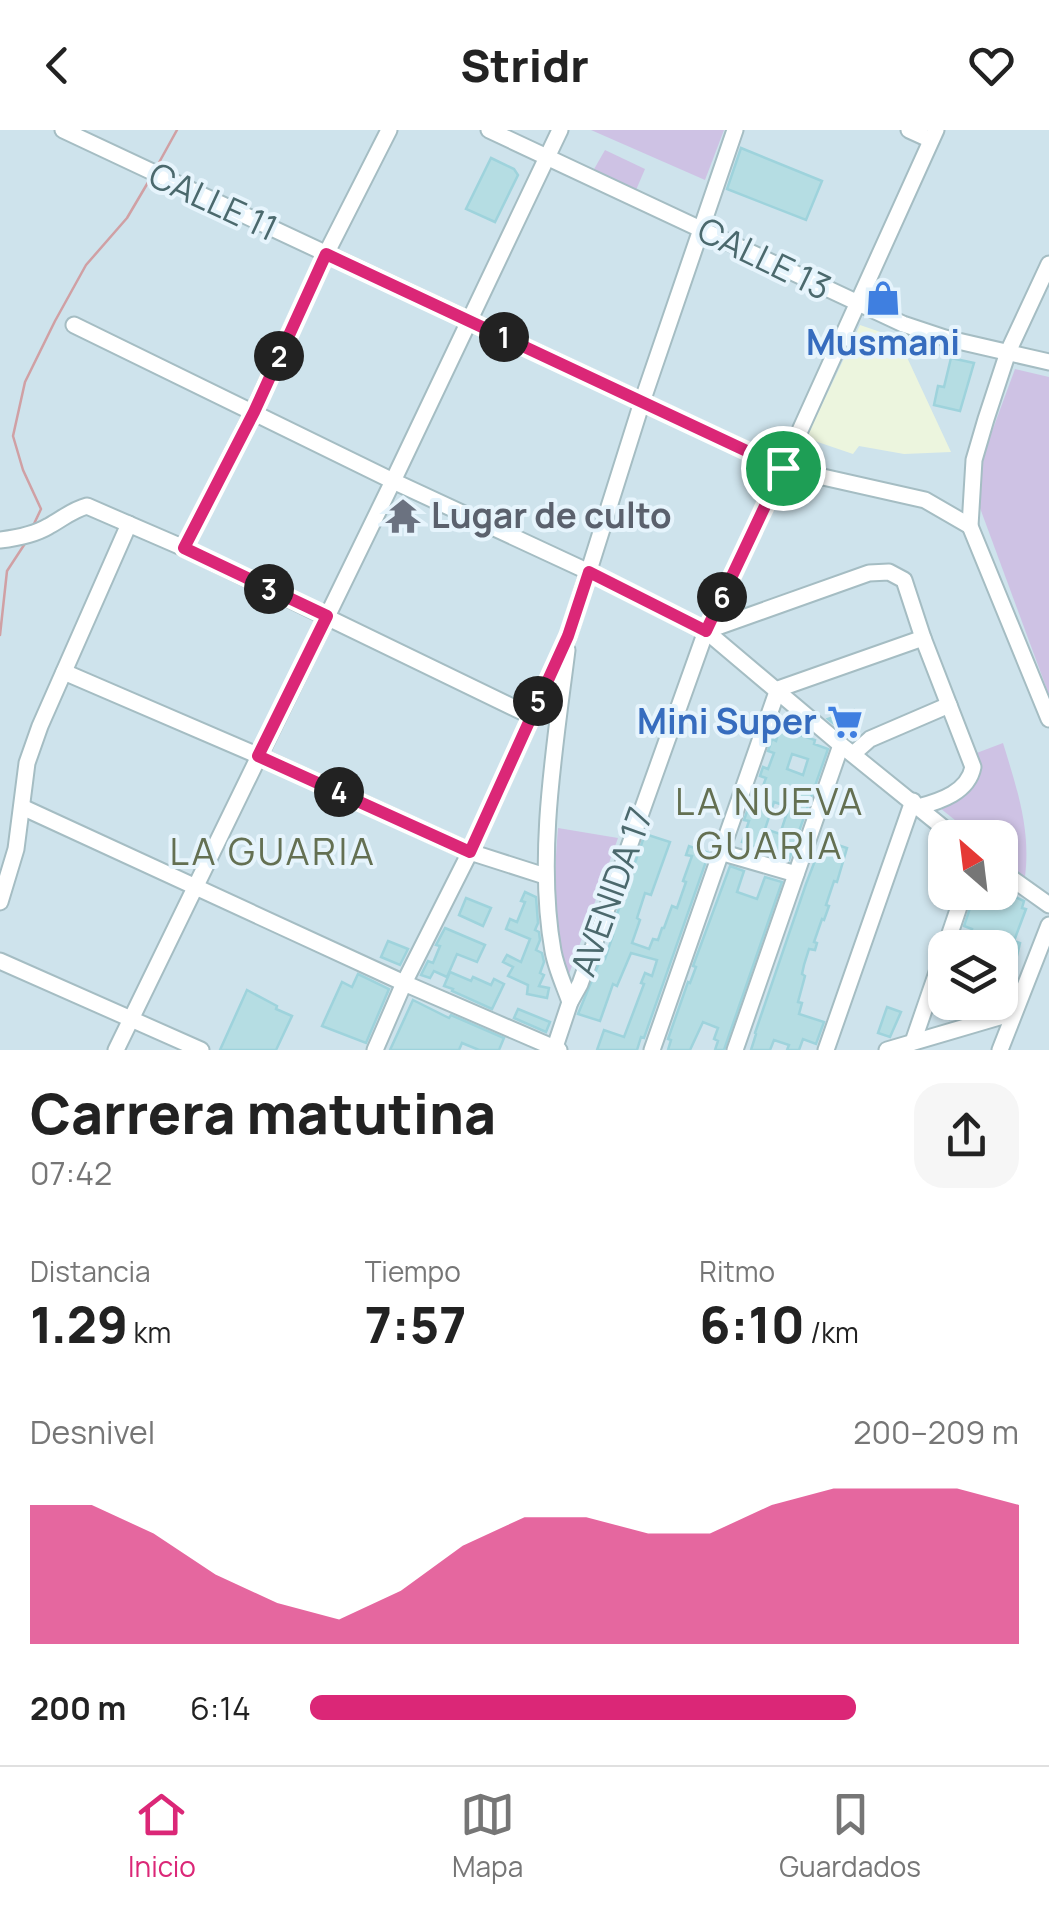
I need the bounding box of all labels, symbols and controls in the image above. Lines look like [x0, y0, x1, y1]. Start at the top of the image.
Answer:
text: Stridr [460, 34, 589, 96]
icon: back [30, 38, 85, 93]
icon: heart [964, 38, 1019, 93]
street label: CALLE 11 [141, 150, 285, 252]
street label: CALLE 13 [690, 205, 839, 311]
shop icon: Musmani [864, 279, 902, 317]
pin: 1 [479, 312, 529, 362]
text: 1 [498, 318, 510, 356]
place label: Musmani [806, 318, 960, 366]
pin: 2 [254, 331, 304, 381]
text: 2 [271, 337, 287, 375]
pin [741, 426, 826, 511]
icon: arrive [756, 441, 811, 496]
place label: Lugar de culto [431, 491, 672, 539]
temple icon: Lugar de culto [384, 497, 422, 535]
pin: 3 [244, 564, 294, 614]
text: 3 [261, 570, 277, 608]
pin: 6 [697, 572, 747, 622]
text: 6 [713, 578, 731, 616]
pin: 5 [513, 676, 563, 726]
text: 5 [530, 682, 546, 720]
place label: Mini Super [637, 697, 817, 745]
supermarket icon: Mini Super [826, 703, 864, 741]
pin: 4 [314, 767, 364, 817]
text: 4 [330, 773, 348, 811]
district label: LA NUEVA GUARIA [675, 774, 865, 870]
street label: AVENIDA 17 [558, 801, 664, 983]
north arrow [928, 820, 1018, 910]
map controls [928, 820, 1018, 1020]
district label: LA GUARIA [170, 824, 376, 876]
button: layers [928, 930, 1018, 1020]
text: Carrera matutina [30, 1075, 496, 1151]
button: share [914, 1083, 1019, 1188]
text: 07:42 [30, 1151, 112, 1195]
text: Distancia [30, 1252, 151, 1290]
text: Tiempo [365, 1252, 461, 1290]
text: Ritmo [699, 1252, 775, 1290]
text: 1.29 [30, 1290, 128, 1358]
text: 7:57 [365, 1290, 466, 1358]
text: 6:10 [699, 1290, 805, 1358]
text: km [128, 1313, 171, 1351]
text: /km [805, 1313, 859, 1351]
text: Desnivel [30, 1410, 155, 1454]
text: 200–209 m [853, 1410, 1019, 1454]
text: 200 m [30, 1686, 126, 1730]
text: 6:14 [190, 1686, 251, 1730]
tab: Inicio [128, 1787, 196, 1885]
tab: Mapa [452, 1787, 523, 1885]
tab: Guardados [779, 1787, 921, 1885]

